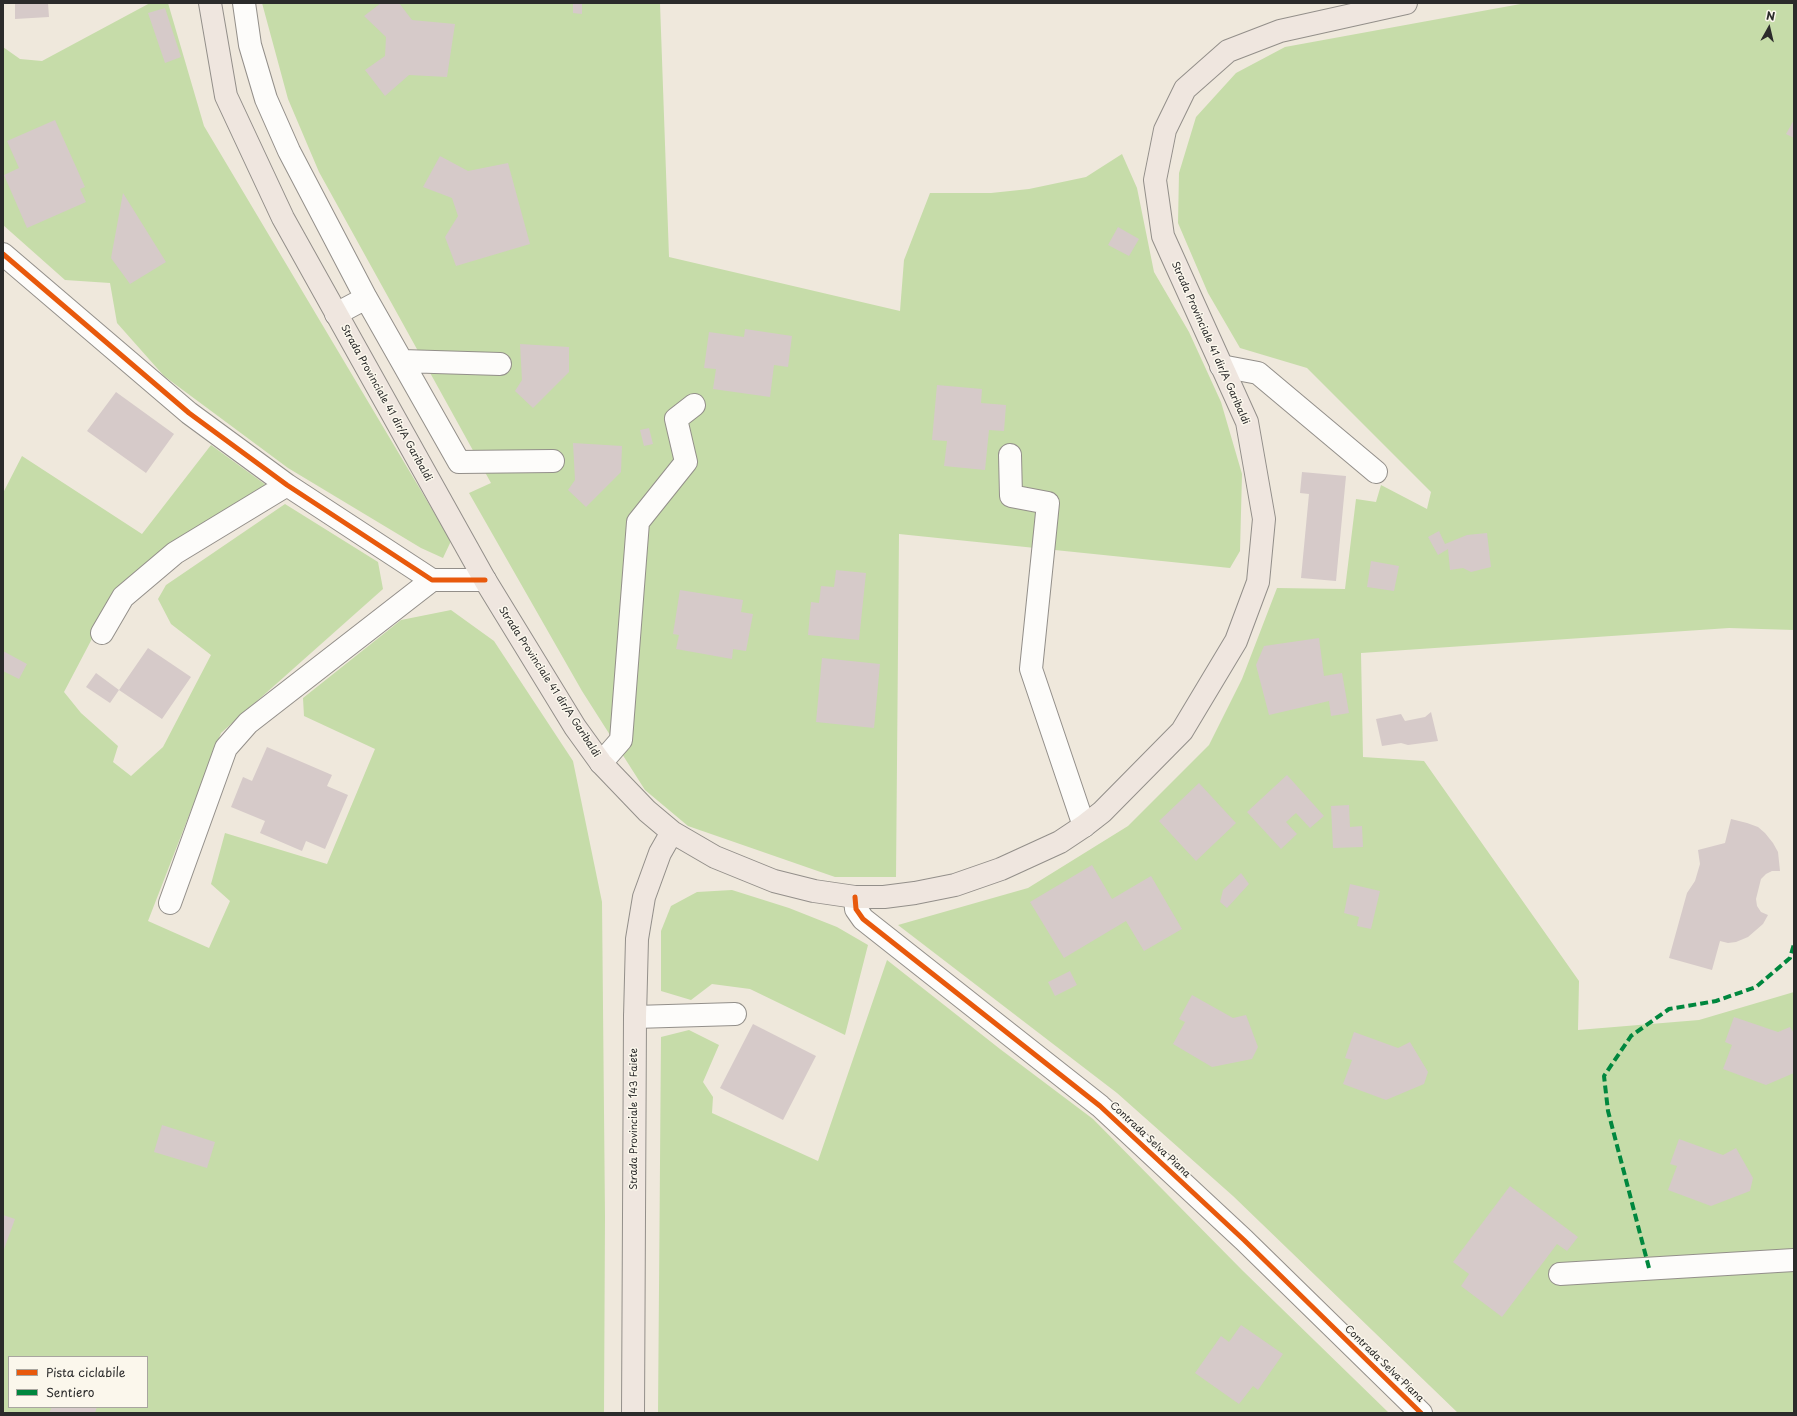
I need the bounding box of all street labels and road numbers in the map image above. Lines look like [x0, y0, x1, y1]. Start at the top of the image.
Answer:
street label: Strada Provinciale 41 dir/A Garibaldi [1168, 260, 1252, 426]
street label: Strada Provinciale 41 dir/A Garibaldi [338, 323, 434, 483]
street label: Strada Provinciale 41 dir/A Garibaldi [496, 604, 602, 760]
street label: Strada Provinciale 143 Faiete [628, 1048, 640, 1190]
street label: Contrada Selva Piana [1107, 1100, 1193, 1180]
street label: Contrada Selva Piana [1342, 1323, 1426, 1405]

